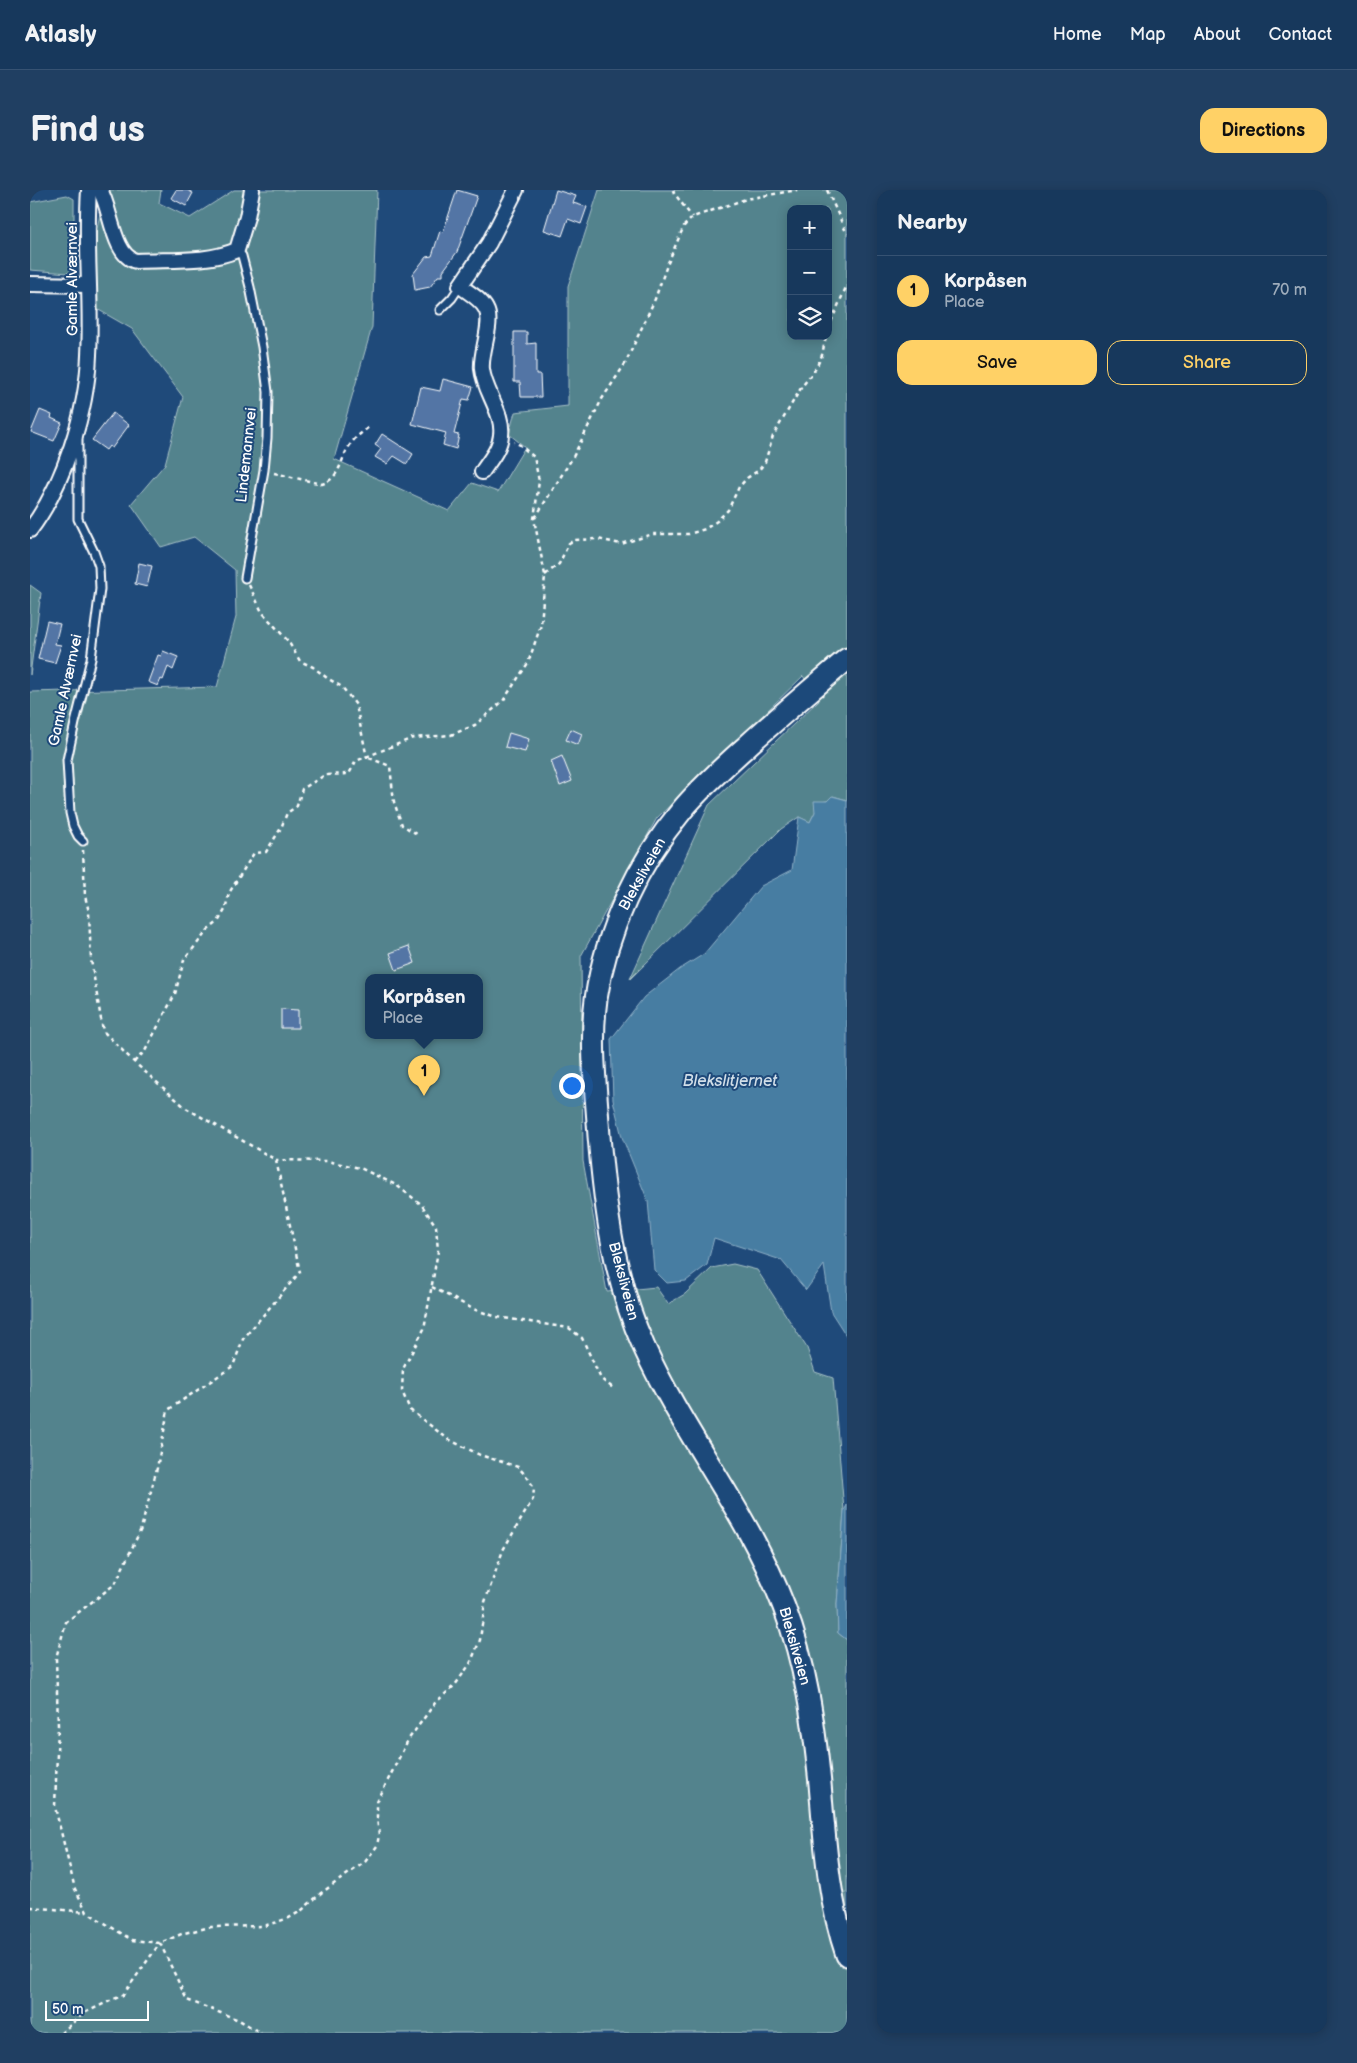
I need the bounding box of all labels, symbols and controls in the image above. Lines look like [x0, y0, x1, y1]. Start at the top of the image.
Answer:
text: Atlasly [25, 20, 96, 49]
text: Home [1053, 24, 1102, 45]
text: Map [1130, 24, 1166, 45]
text: About [1194, 24, 1241, 45]
text: Contact [1269, 24, 1332, 45]
button: Directions [1200, 108, 1327, 153]
text: Find us [30, 109, 145, 152]
map controls [787, 205, 832, 340]
button: + [787, 205, 832, 250]
text: Nearby [897, 210, 967, 235]
street label: Gamle Alværnvei [63, 222, 82, 336]
button: − [787, 250, 832, 295]
text: Korpåsen [944, 270, 1027, 293]
text: 1 [910, 281, 916, 300]
text: 70 m [1272, 281, 1307, 300]
text: Place [944, 293, 985, 312]
button: layers [787, 295, 832, 340]
button: Save [897, 340, 1097, 385]
button: Share [1107, 340, 1307, 385]
street label: Lindemannvei [232, 407, 261, 503]
street label: Gamle Alværnvei [44, 632, 87, 748]
street label: Bleksliveien [615, 835, 670, 914]
popup [365, 974, 483, 1039]
text: Korpåsen [382, 986, 466, 1009]
text: Place [382, 1009, 423, 1028]
pin: 1 [408, 1055, 440, 1096]
water label: Blekslitjernet [683, 1072, 778, 1091]
your location [559, 1073, 585, 1099]
street label: Bleksliveien [604, 1240, 643, 1322]
street label: Bleksliveien [774, 1605, 815, 1687]
scale bar [45, 1998, 149, 2021]
text: 50 m [52, 2001, 84, 2018]

